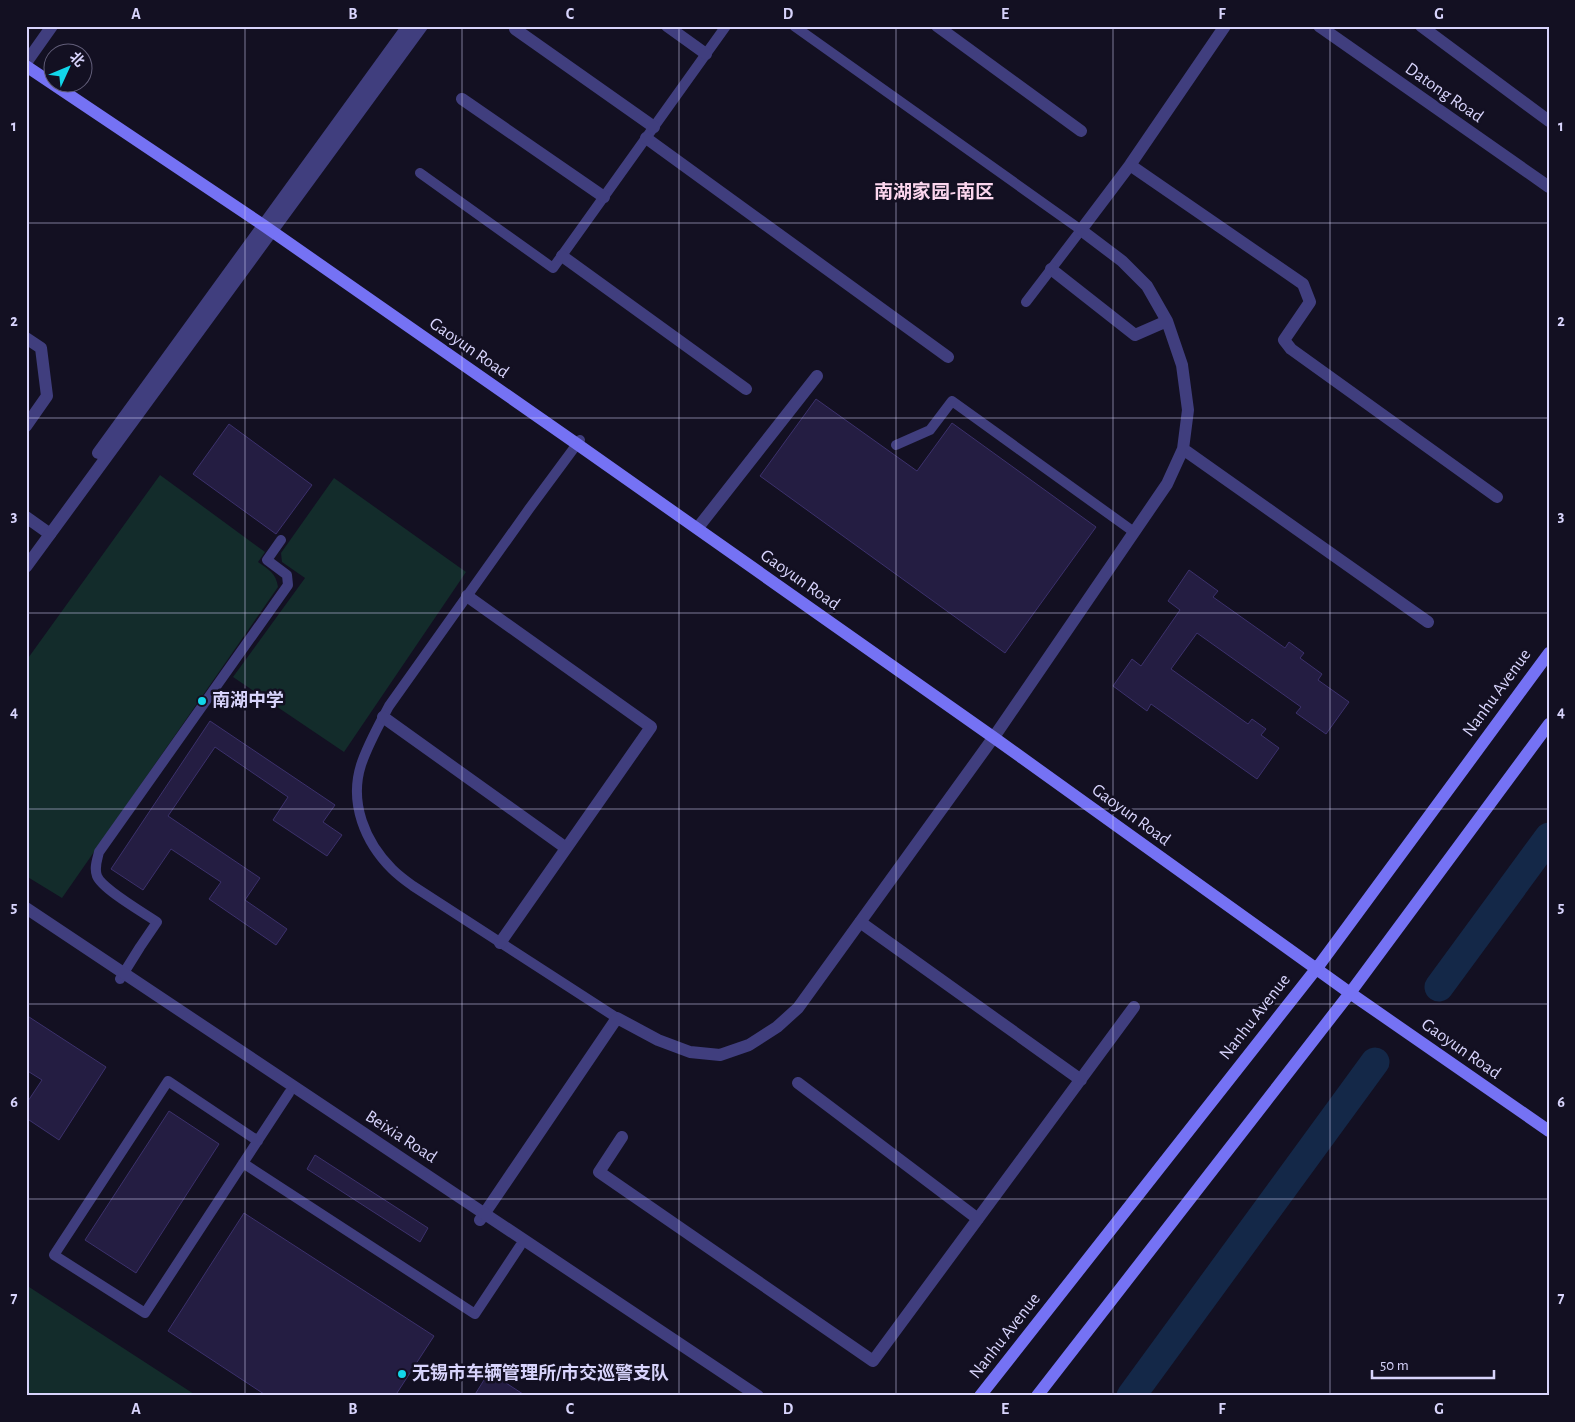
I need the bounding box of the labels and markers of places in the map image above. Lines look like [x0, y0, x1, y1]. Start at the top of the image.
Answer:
place label: 南湖中学 [212, 690, 284, 710]
marker: 南湖中学 [196, 695, 208, 707]
place label: 无锡市车辆管理所/市交巡警支队 [412, 1363, 669, 1383]
marker: 无锡市车辆管理所/市交巡警支队 [396, 1368, 408, 1380]

